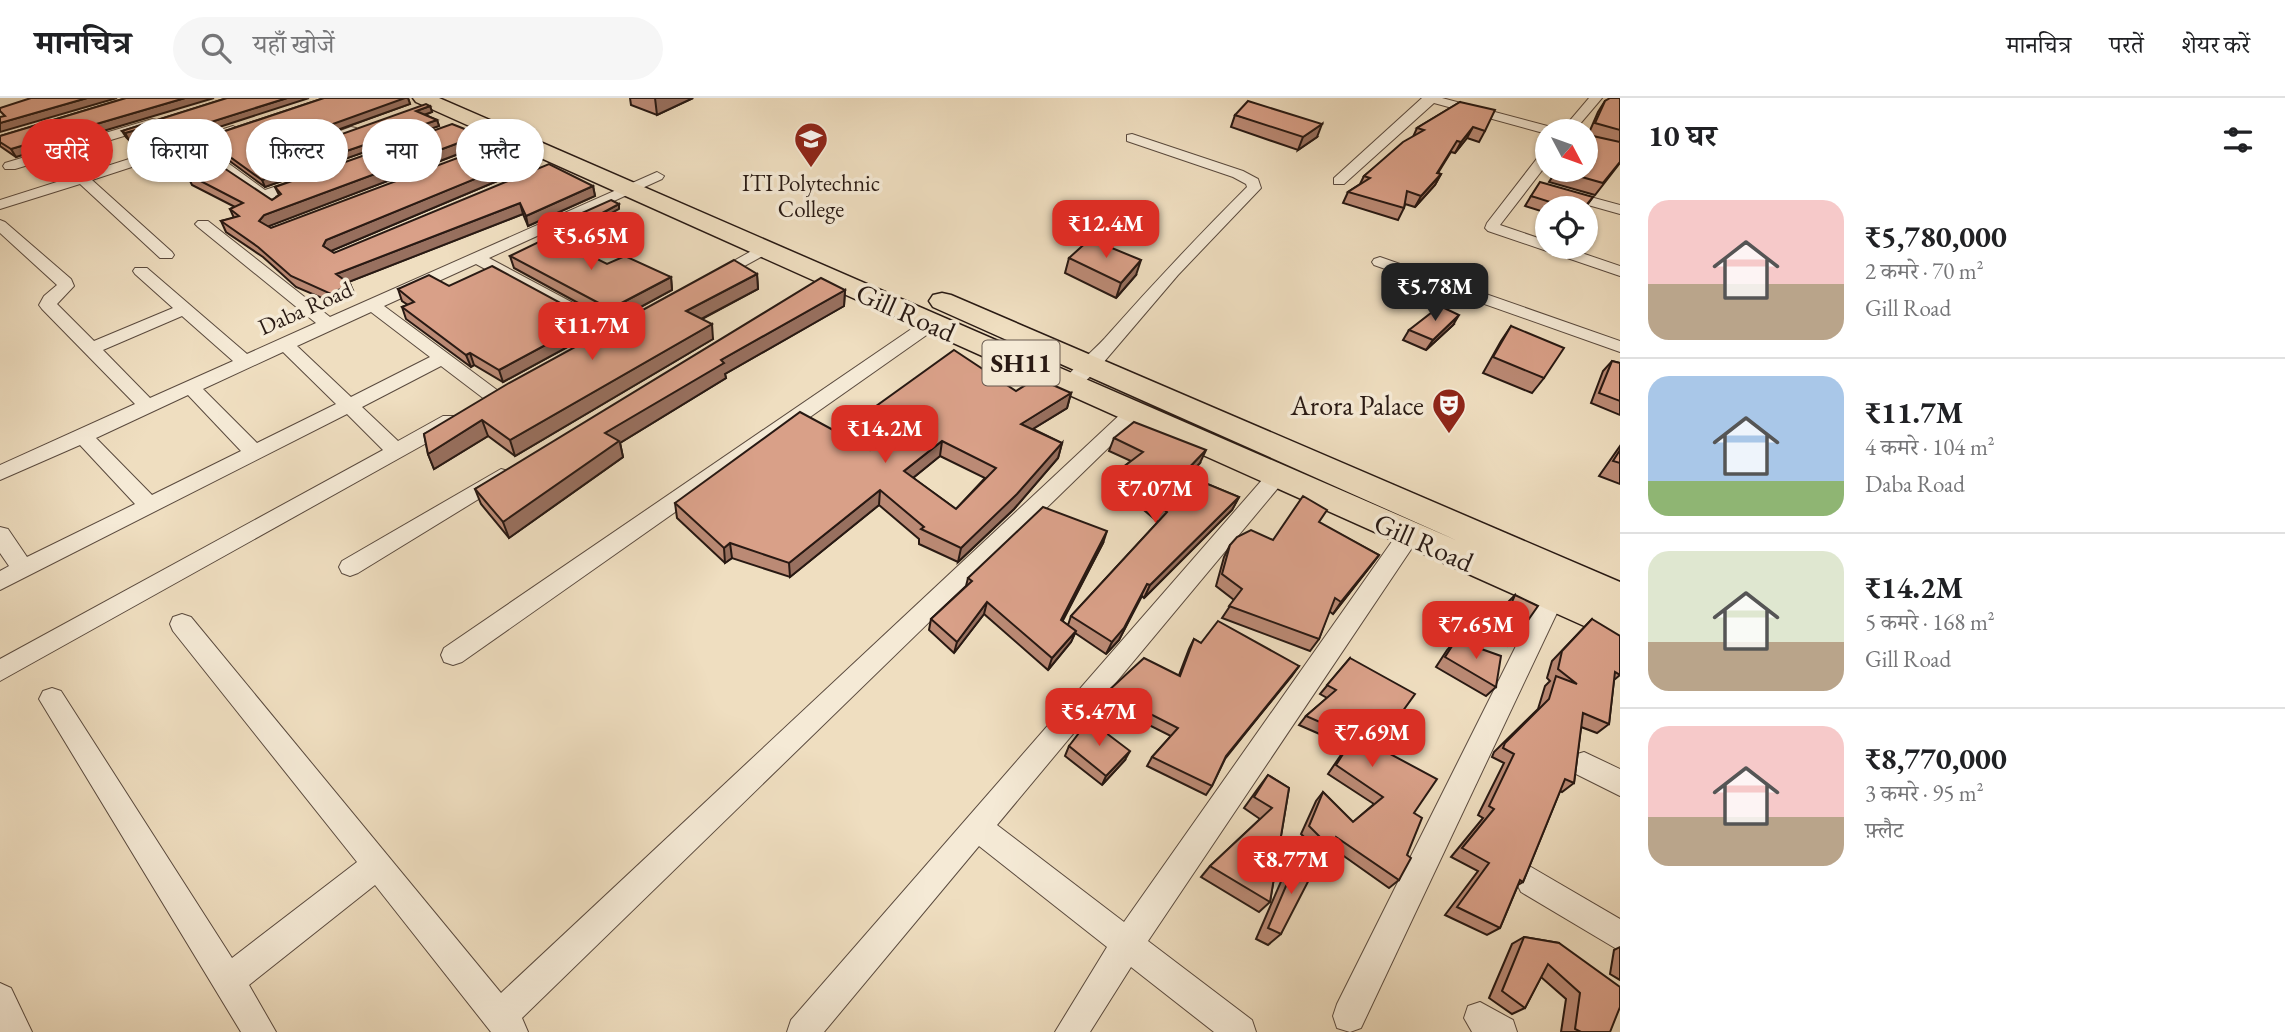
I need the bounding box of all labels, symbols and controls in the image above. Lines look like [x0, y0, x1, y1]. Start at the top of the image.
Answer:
search box [173, 17, 663, 80]
text: मानचित्र [35, 21, 131, 64]
text: यहाँ खोजें [253, 27, 334, 61]
icon: search [197, 29, 235, 67]
text: मानचित्र [2006, 29, 2071, 60]
text: परतें [2109, 29, 2144, 60]
text: शेयर करें [2182, 29, 2250, 60]
text: 10 घर [1648, 116, 1717, 155]
chip: खरीदें [21, 119, 113, 182]
chip: किराया [127, 119, 232, 182]
chip: फ़िल्टर [246, 119, 348, 182]
chip: नया [362, 119, 442, 182]
chip: फ़्लैट [456, 119, 544, 182]
north arrow [1535, 119, 1598, 182]
map controls [1535, 119, 1598, 259]
school or university icon: ITI Polytechnic College [792, 120, 830, 169]
icon: filters [2219, 121, 2257, 159]
place label: ITI Polytechnic College [742, 168, 880, 224]
button: locate [1535, 196, 1598, 259]
pin: ₹12.4M [1049, 200, 1163, 260]
text: ₹12.4M [1068, 208, 1144, 238]
pin: ₹5.65M [534, 212, 648, 272]
text: ₹5,780,000 [1865, 217, 2007, 256]
text: ₹5.65M [553, 220, 629, 250]
icon: home [1704, 228, 1788, 312]
text: 2 कमरे · 70 m² [1865, 256, 1984, 286]
pin: ₹5.78M [1378, 264, 1492, 323]
text: ₹5.78M [1397, 271, 1473, 301]
street label: Daba Road [253, 274, 357, 342]
street label: Gill Road [851, 274, 962, 350]
text: Gill Road [1865, 293, 1951, 323]
pin: ₹11.7M [535, 302, 649, 362]
text: ₹11.7M [554, 310, 630, 340]
road number: SH11 [982, 340, 1060, 386]
theatre icon: Arora Palace [1430, 386, 1468, 435]
place label: Arora Palace [1289, 387, 1424, 423]
text: ₹11.7M [1865, 393, 1963, 432]
icon: home [1704, 404, 1788, 488]
pin: ₹14.2M [828, 406, 942, 465]
text: ₹14.2M [847, 413, 923, 443]
text: 4 कमरे · 104 m² [1865, 432, 1995, 462]
pin: ₹7.07M [1098, 466, 1212, 525]
text: Daba Road [1865, 469, 1965, 499]
text: ₹7.07M [1117, 473, 1193, 503]
street label: Gill Road [1369, 504, 1480, 580]
text: ₹14.2M [1865, 568, 1963, 607]
icon: home [1704, 579, 1788, 663]
pin: ₹7.65M [1419, 602, 1533, 661]
text: 5 कमरे · 168 m² [1865, 607, 1995, 637]
text: ₹7.65M [1438, 609, 1514, 639]
text: Gill Road [1865, 644, 1951, 674]
pin: ₹5.47M [1042, 688, 1156, 748]
text: ₹5.47M [1061, 696, 1137, 726]
pin: ₹7.69M [1315, 710, 1429, 769]
text: ₹7.69M [1334, 717, 1410, 747]
text: ₹8,770,000 [1865, 739, 2007, 778]
icon: home [1704, 754, 1788, 838]
text: 3 कमरे · 95 m² [1865, 778, 1984, 808]
text: फ़्लैट [1865, 815, 1903, 845]
pin: ₹8.77M [1234, 836, 1348, 896]
text: ₹8.77M [1253, 844, 1329, 874]

